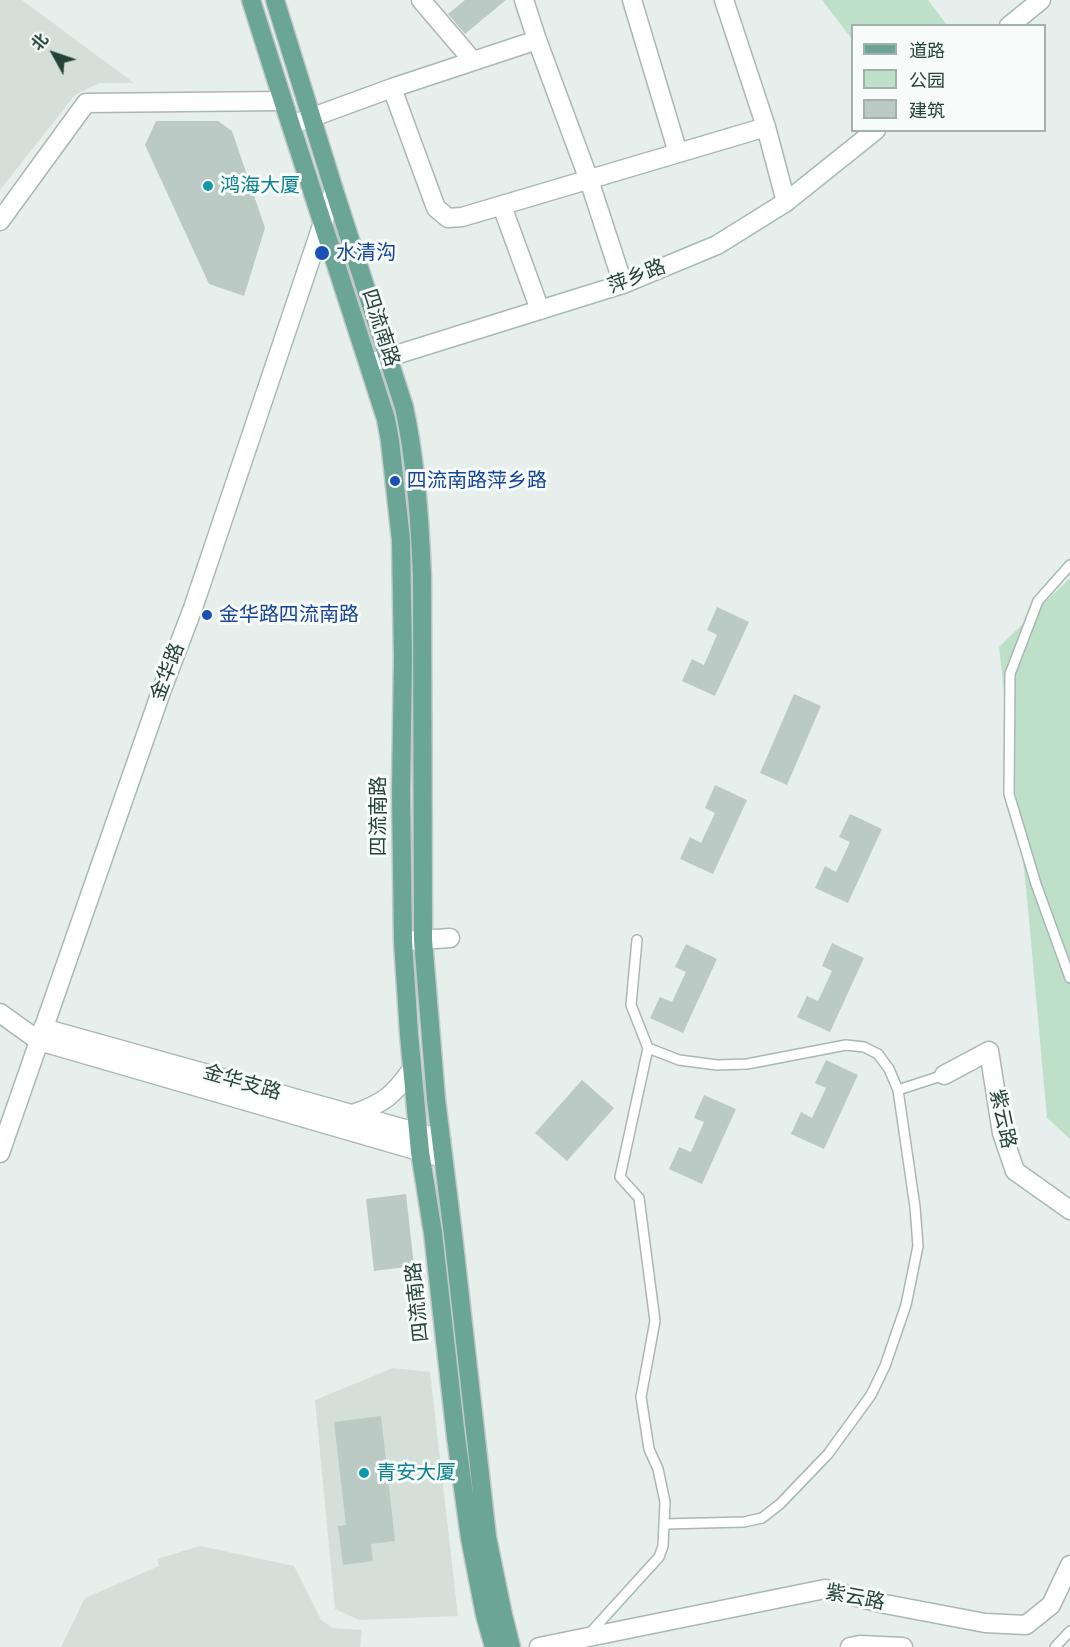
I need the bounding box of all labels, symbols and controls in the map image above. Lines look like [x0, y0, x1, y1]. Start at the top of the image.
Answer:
north arrow [24, 24, 84, 84]
legend [851, 24, 1046, 132]
text: 北 [28, 31, 51, 54]
text: 道路 [909, 41, 945, 61]
text: 公园 [909, 71, 945, 91]
text: 建筑 [909, 101, 945, 121]
place label: 鸿海大厦 [220, 174, 300, 198]
marker: 鸿海大厦 [201, 179, 215, 193]
place label: 水清沟 [336, 241, 396, 265]
marker: 水清沟 [313, 244, 331, 262]
street label: 萍乡路 [605, 255, 669, 299]
street label: 四流南路 [356, 286, 404, 370]
place label: 四流南路萍乡路 [407, 469, 547, 493]
marker: 四流南路萍乡路 [388, 474, 402, 488]
place label: 金华路四流南路 [219, 603, 359, 627]
marker: 金华路四流南路 [200, 608, 214, 622]
street label: 金华路 [146, 640, 190, 704]
street label: 四流南路 [367, 776, 391, 856]
street label: 金华支路 [200, 1060, 284, 1106]
street label: 紫云路 [984, 1087, 1020, 1151]
street label: 四流南路 [402, 1261, 434, 1343]
place label: 青安大厦 [376, 1461, 456, 1485]
marker: 青安大厦 [357, 1466, 371, 1480]
street label: 紫云路 [823, 1580, 887, 1616]

